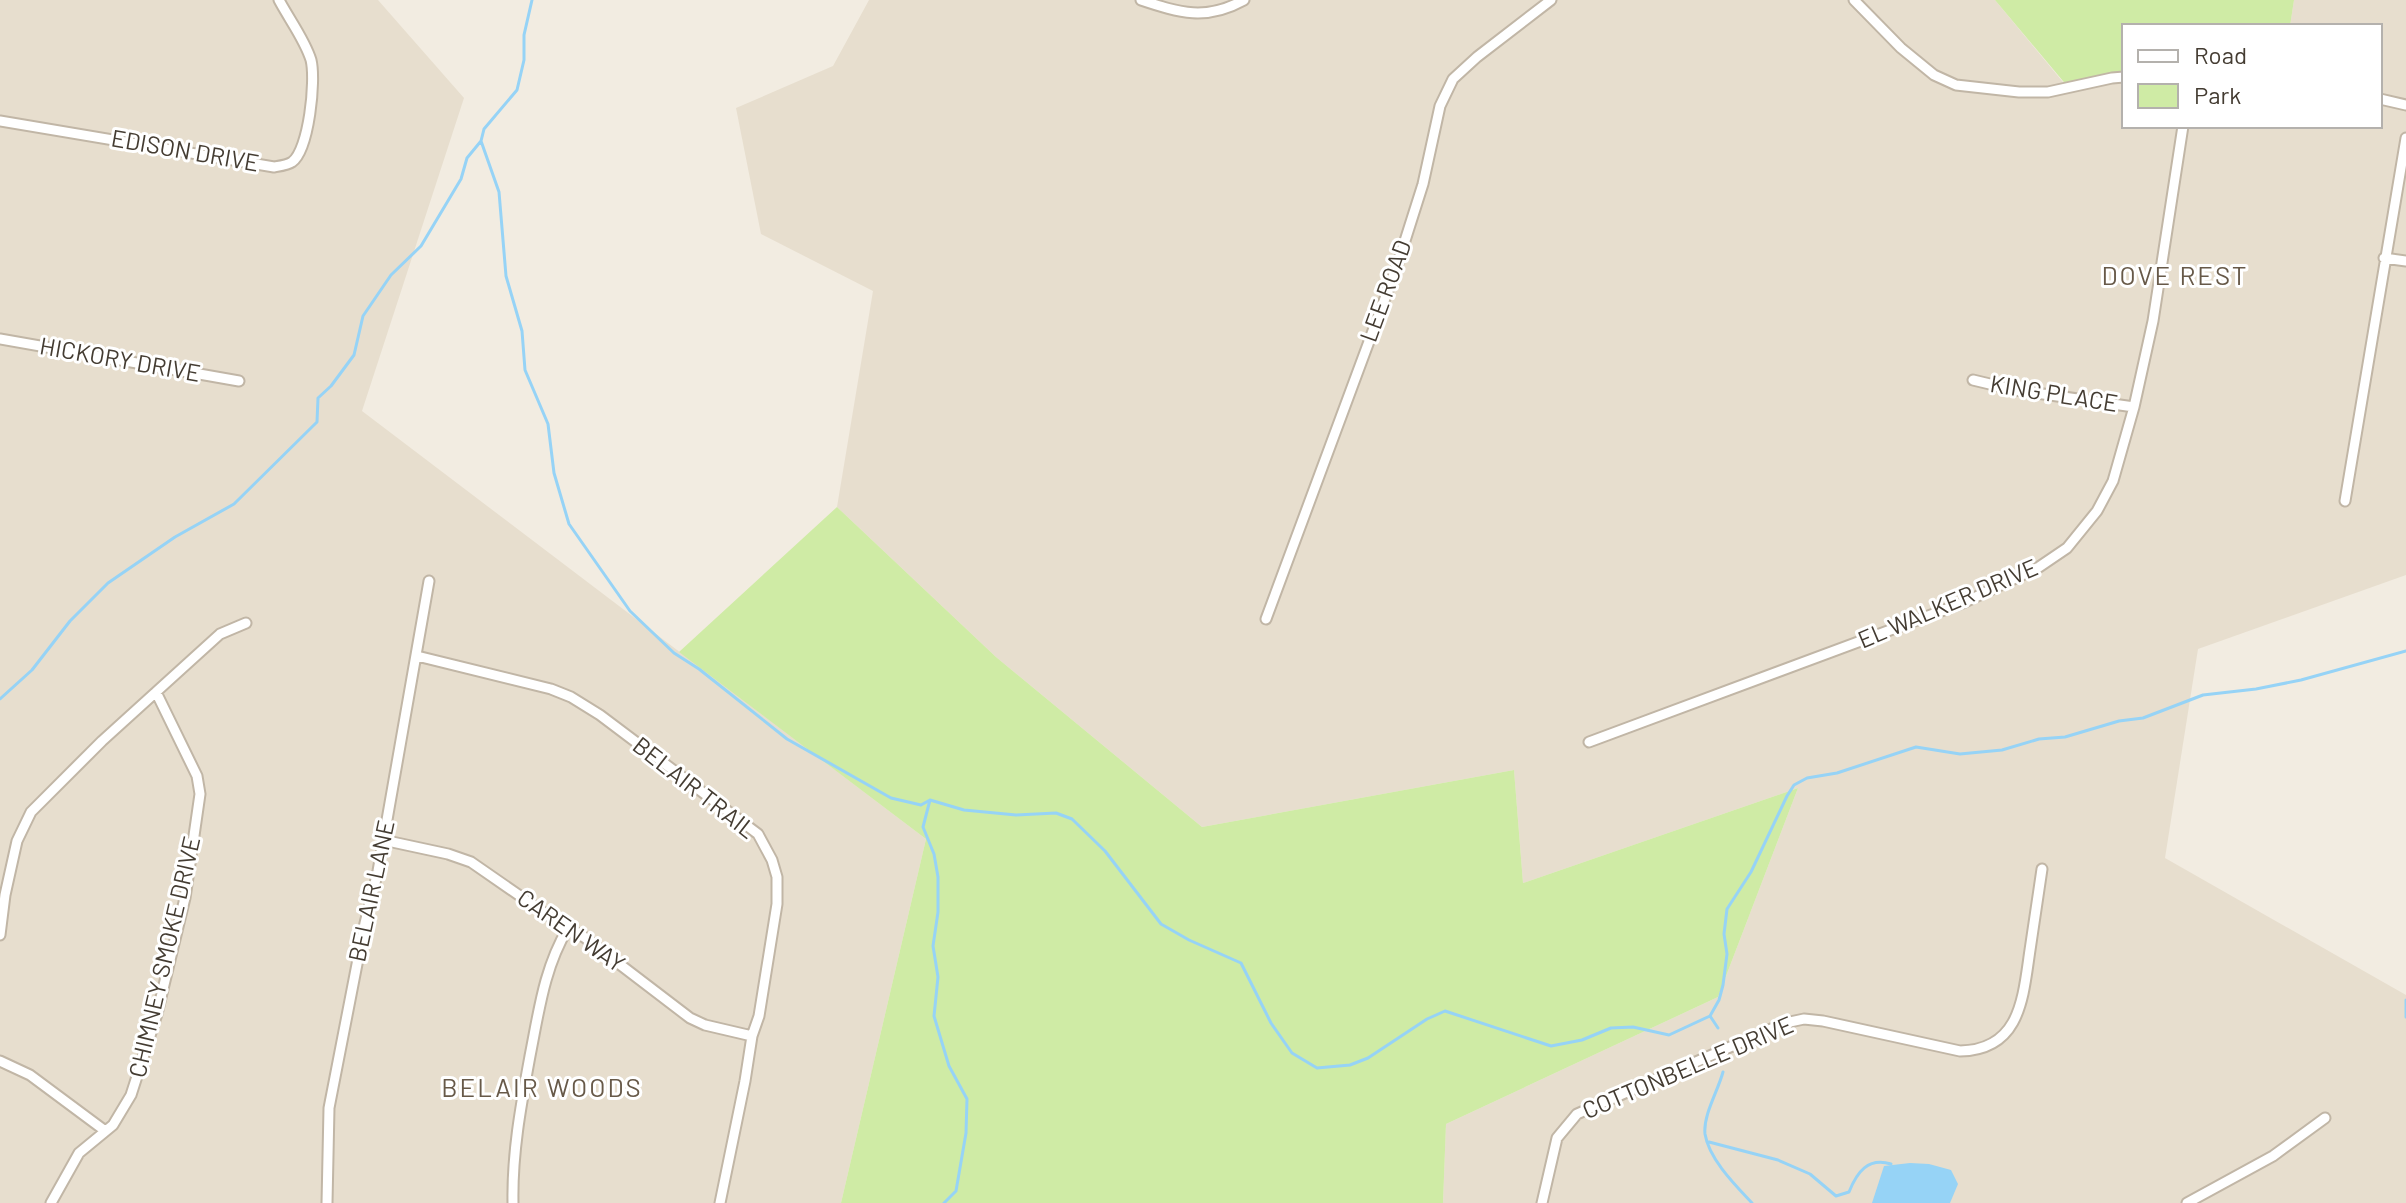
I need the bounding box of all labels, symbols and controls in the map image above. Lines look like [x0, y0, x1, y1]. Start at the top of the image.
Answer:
legend [2122, 24, 2382, 128]
text: Road [2194, 40, 2247, 69]
text: Park [2194, 80, 2241, 109]
street label: EDISON DRIVE [109, 122, 261, 177]
street label: LEE ROAD [1353, 236, 1416, 345]
district label: DOVE REST [2102, 259, 2248, 290]
street label: HICKORY DRIVE [38, 330, 203, 387]
street label: KING PLACE [1988, 368, 2120, 417]
street label: EL WALKER DRIVE [1853, 552, 2042, 654]
street label: BELAIR TRAIL [628, 730, 762, 844]
street label: BELAIR LANE [341, 817, 400, 964]
street label: CHIMNEY SMOKE DRIVE [122, 833, 205, 1080]
street label: CAREN WAY [512, 882, 631, 977]
street label: COTTONBELLE DRIVE [1578, 1009, 1797, 1124]
district label: BELAIR WOODS [441, 1071, 643, 1102]

